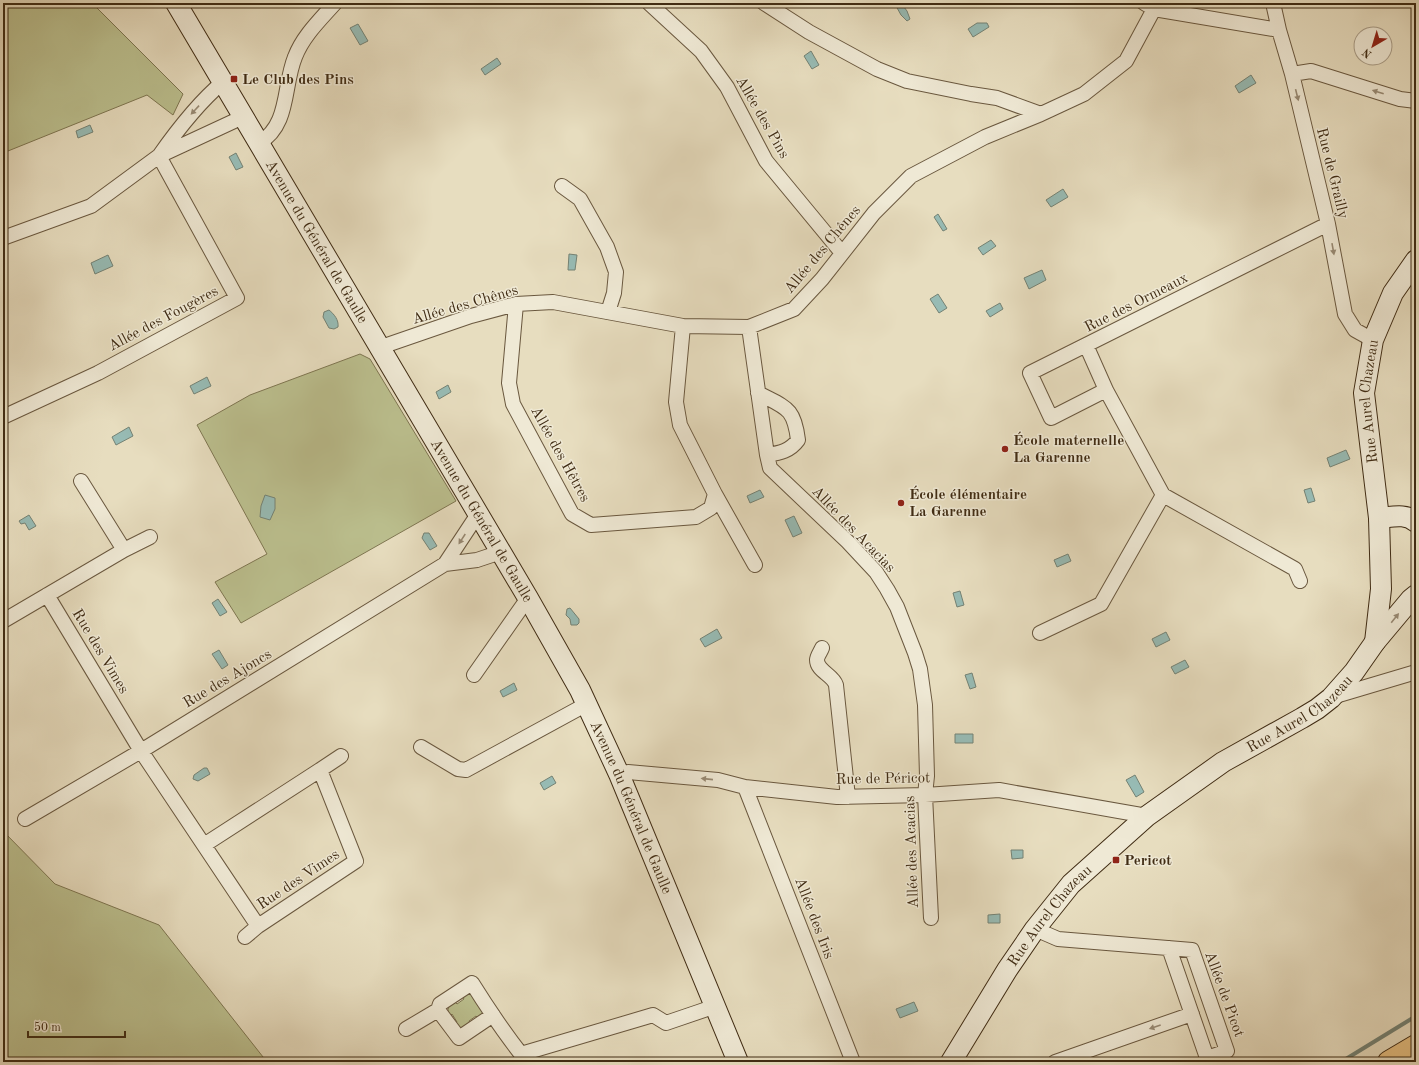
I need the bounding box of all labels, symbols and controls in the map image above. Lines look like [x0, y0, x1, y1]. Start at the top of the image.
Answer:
north arrow [1353, 26, 1393, 66]
text: N [1361, 45, 1374, 60]
place label: Le Club des Pins [242, 73, 354, 88]
marker: Le Club des Pins [229, 74, 239, 84]
street label: Allée des Pins [732, 74, 791, 161]
one-way arrow [1294, 89, 1300, 101]
one-way arrow [1372, 89, 1384, 95]
one-way arrow [191, 105, 200, 114]
street label: Rue de Grailly [1313, 126, 1350, 220]
street label: Avenue du Général de Gaulle [262, 158, 370, 326]
street label: Allée des Chênes [782, 203, 864, 297]
one-way arrow [1330, 242, 1336, 255]
street label: Rue des Ormeaux [1082, 271, 1191, 336]
street label: Allée des Chênes [411, 283, 520, 328]
street label: Allée des Fougères [106, 284, 221, 355]
street label: Rue Aurel Chazeau [1358, 338, 1382, 464]
street label: Allée des Hêtres [527, 405, 592, 505]
place label: École maternelle La Garenne [1013, 431, 1124, 466]
street label: Avenue du Général de Gaulle [427, 437, 535, 605]
marker: École maternelle La Garenne [1000, 444, 1010, 454]
street label: Allée des Acacias [808, 484, 898, 576]
place label: École élémentaire La Garenne [909, 485, 1027, 520]
marker: École élémentaire La Garenne [896, 498, 906, 508]
one-way arrow [458, 534, 466, 544]
street label: Rue des Vimes [69, 607, 131, 697]
one-way arrow [1391, 613, 1400, 623]
street label: Rue des Ajoncs [181, 647, 275, 712]
street label: Rue Aurel Chazeau [1245, 673, 1356, 756]
street label: Avenue du Général de Gaulle [586, 719, 674, 897]
street label: Rue de Péricot [836, 771, 930, 788]
one-way arrow [701, 776, 713, 782]
street label: Allée des Acacias [903, 795, 922, 909]
street label: Rue des Vimes [255, 847, 343, 913]
place label: Pericot [1124, 854, 1172, 869]
marker: Pericot [1111, 855, 1121, 865]
street label: Rue Aurel Chazeau [1006, 863, 1095, 970]
street label: Allée des Iris [791, 876, 836, 961]
street label: Allée de Picot [1201, 950, 1246, 1039]
scale bar [28, 1013, 125, 1039]
text: 50 m [34, 1021, 61, 1034]
one-way arrow [1149, 1024, 1161, 1030]

